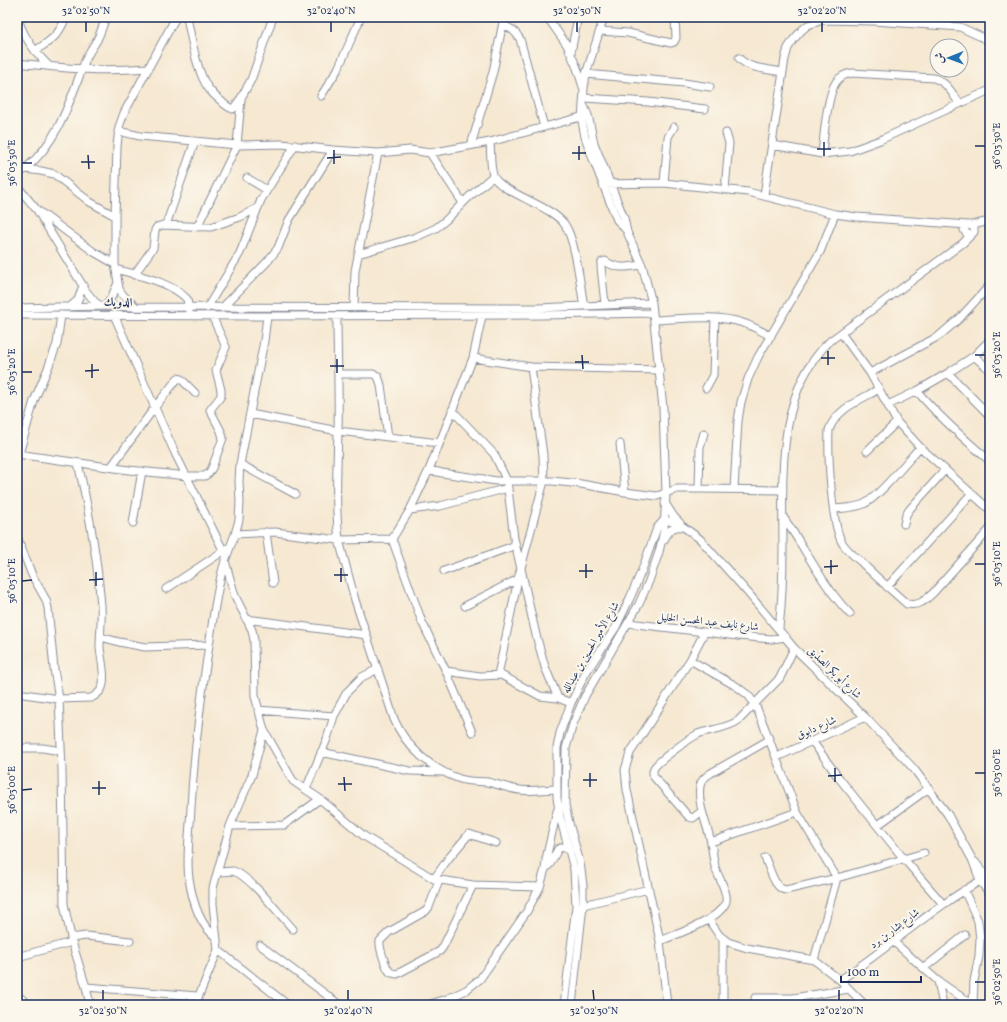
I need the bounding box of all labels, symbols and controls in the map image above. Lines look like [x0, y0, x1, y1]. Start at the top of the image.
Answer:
text: 32°02'50"N [62, 4, 111, 18]
text: 32°02'40"N [307, 4, 356, 18]
text: 32°02'30"N [553, 4, 602, 18]
text: 32°02'20"N [798, 4, 847, 18]
north arrow [929, 38, 969, 78]
text: ش [933, 52, 948, 64]
text: 36°03'30"E [990, 123, 1004, 169]
text: 36°03'30"E [5, 140, 19, 186]
district label: الدويك [104, 295, 133, 311]
text: 36°03'20"E [990, 331, 1004, 379]
text: 36°03'20"E [5, 348, 19, 396]
text: 36°03'10"E [990, 541, 1004, 587]
text: 36°03'10"E [5, 558, 19, 604]
street label: شارع الأمير الحسين بن عبدالله [557, 598, 625, 697]
street label: شارع نايف عبد المحسن الخليل [656, 610, 760, 636]
street label: شارع أبو بكر الصدّيق [803, 642, 866, 703]
street label: شارع دابوق [794, 713, 839, 745]
text: 36°03'00"E [990, 749, 1004, 797]
text: 36°03'00"E [5, 766, 19, 814]
street label: شارع بشار بن برد [867, 906, 924, 954]
scale bar [841, 958, 921, 984]
text: 36°02'50"E [990, 959, 1004, 1005]
text: 100 m [847, 965, 880, 981]
text: 32°02'50"N [79, 1004, 128, 1018]
text: 32°02'40"N [324, 1004, 373, 1018]
text: 32°02'30"N [570, 1004, 619, 1018]
text: 32°02'20"N [815, 1004, 864, 1018]

